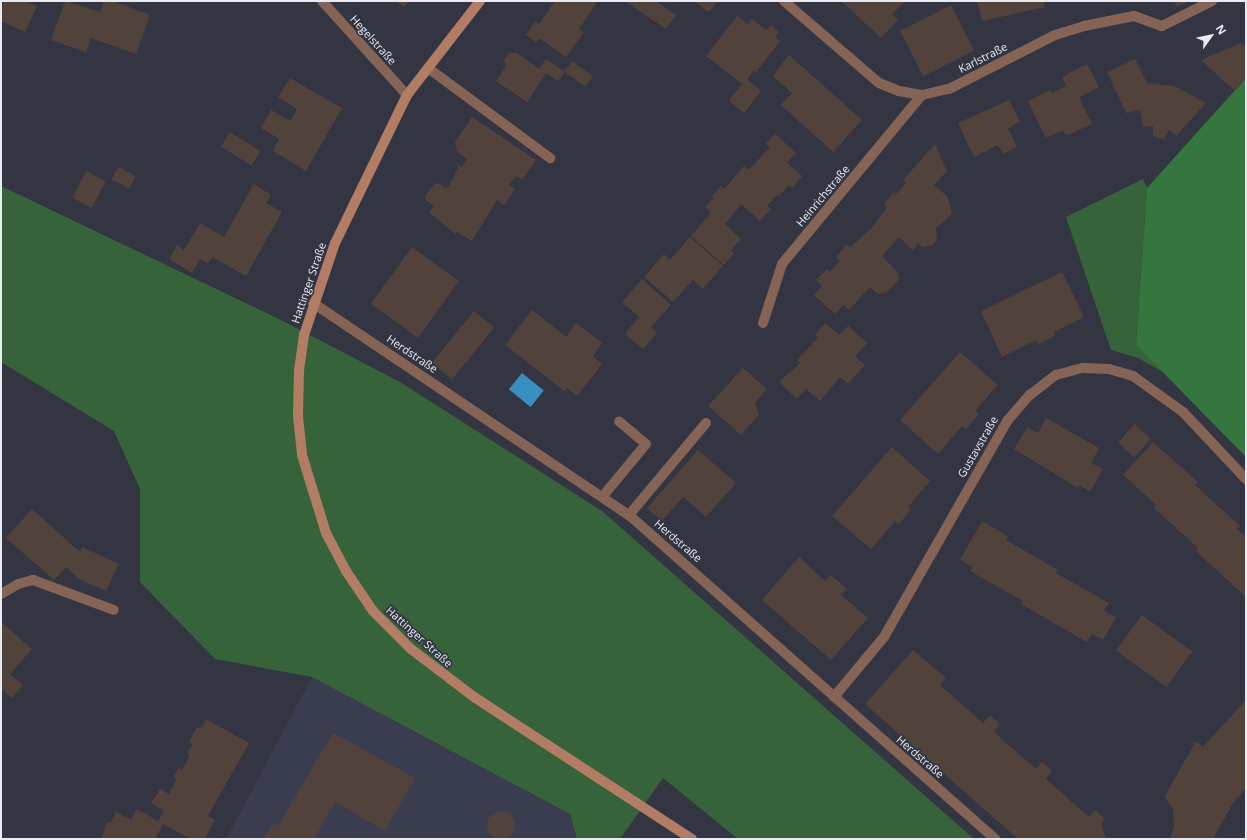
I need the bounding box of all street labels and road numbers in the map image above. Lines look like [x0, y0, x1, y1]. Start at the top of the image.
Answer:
street label: Hegelstraße [347, 13, 399, 67]
street label: Karlstraße [956, 40, 1010, 76]
street label: Heinrichstraße [794, 163, 852, 229]
street label: Hattinger Straße [289, 241, 329, 325]
street label: Herdstraße [384, 332, 440, 376]
street label: Gustavstraße [955, 414, 1001, 480]
street label: Herdstraße [652, 517, 704, 565]
street label: Hattinger Straße [383, 604, 455, 670]
street label: Herdstraße [894, 733, 946, 781]

